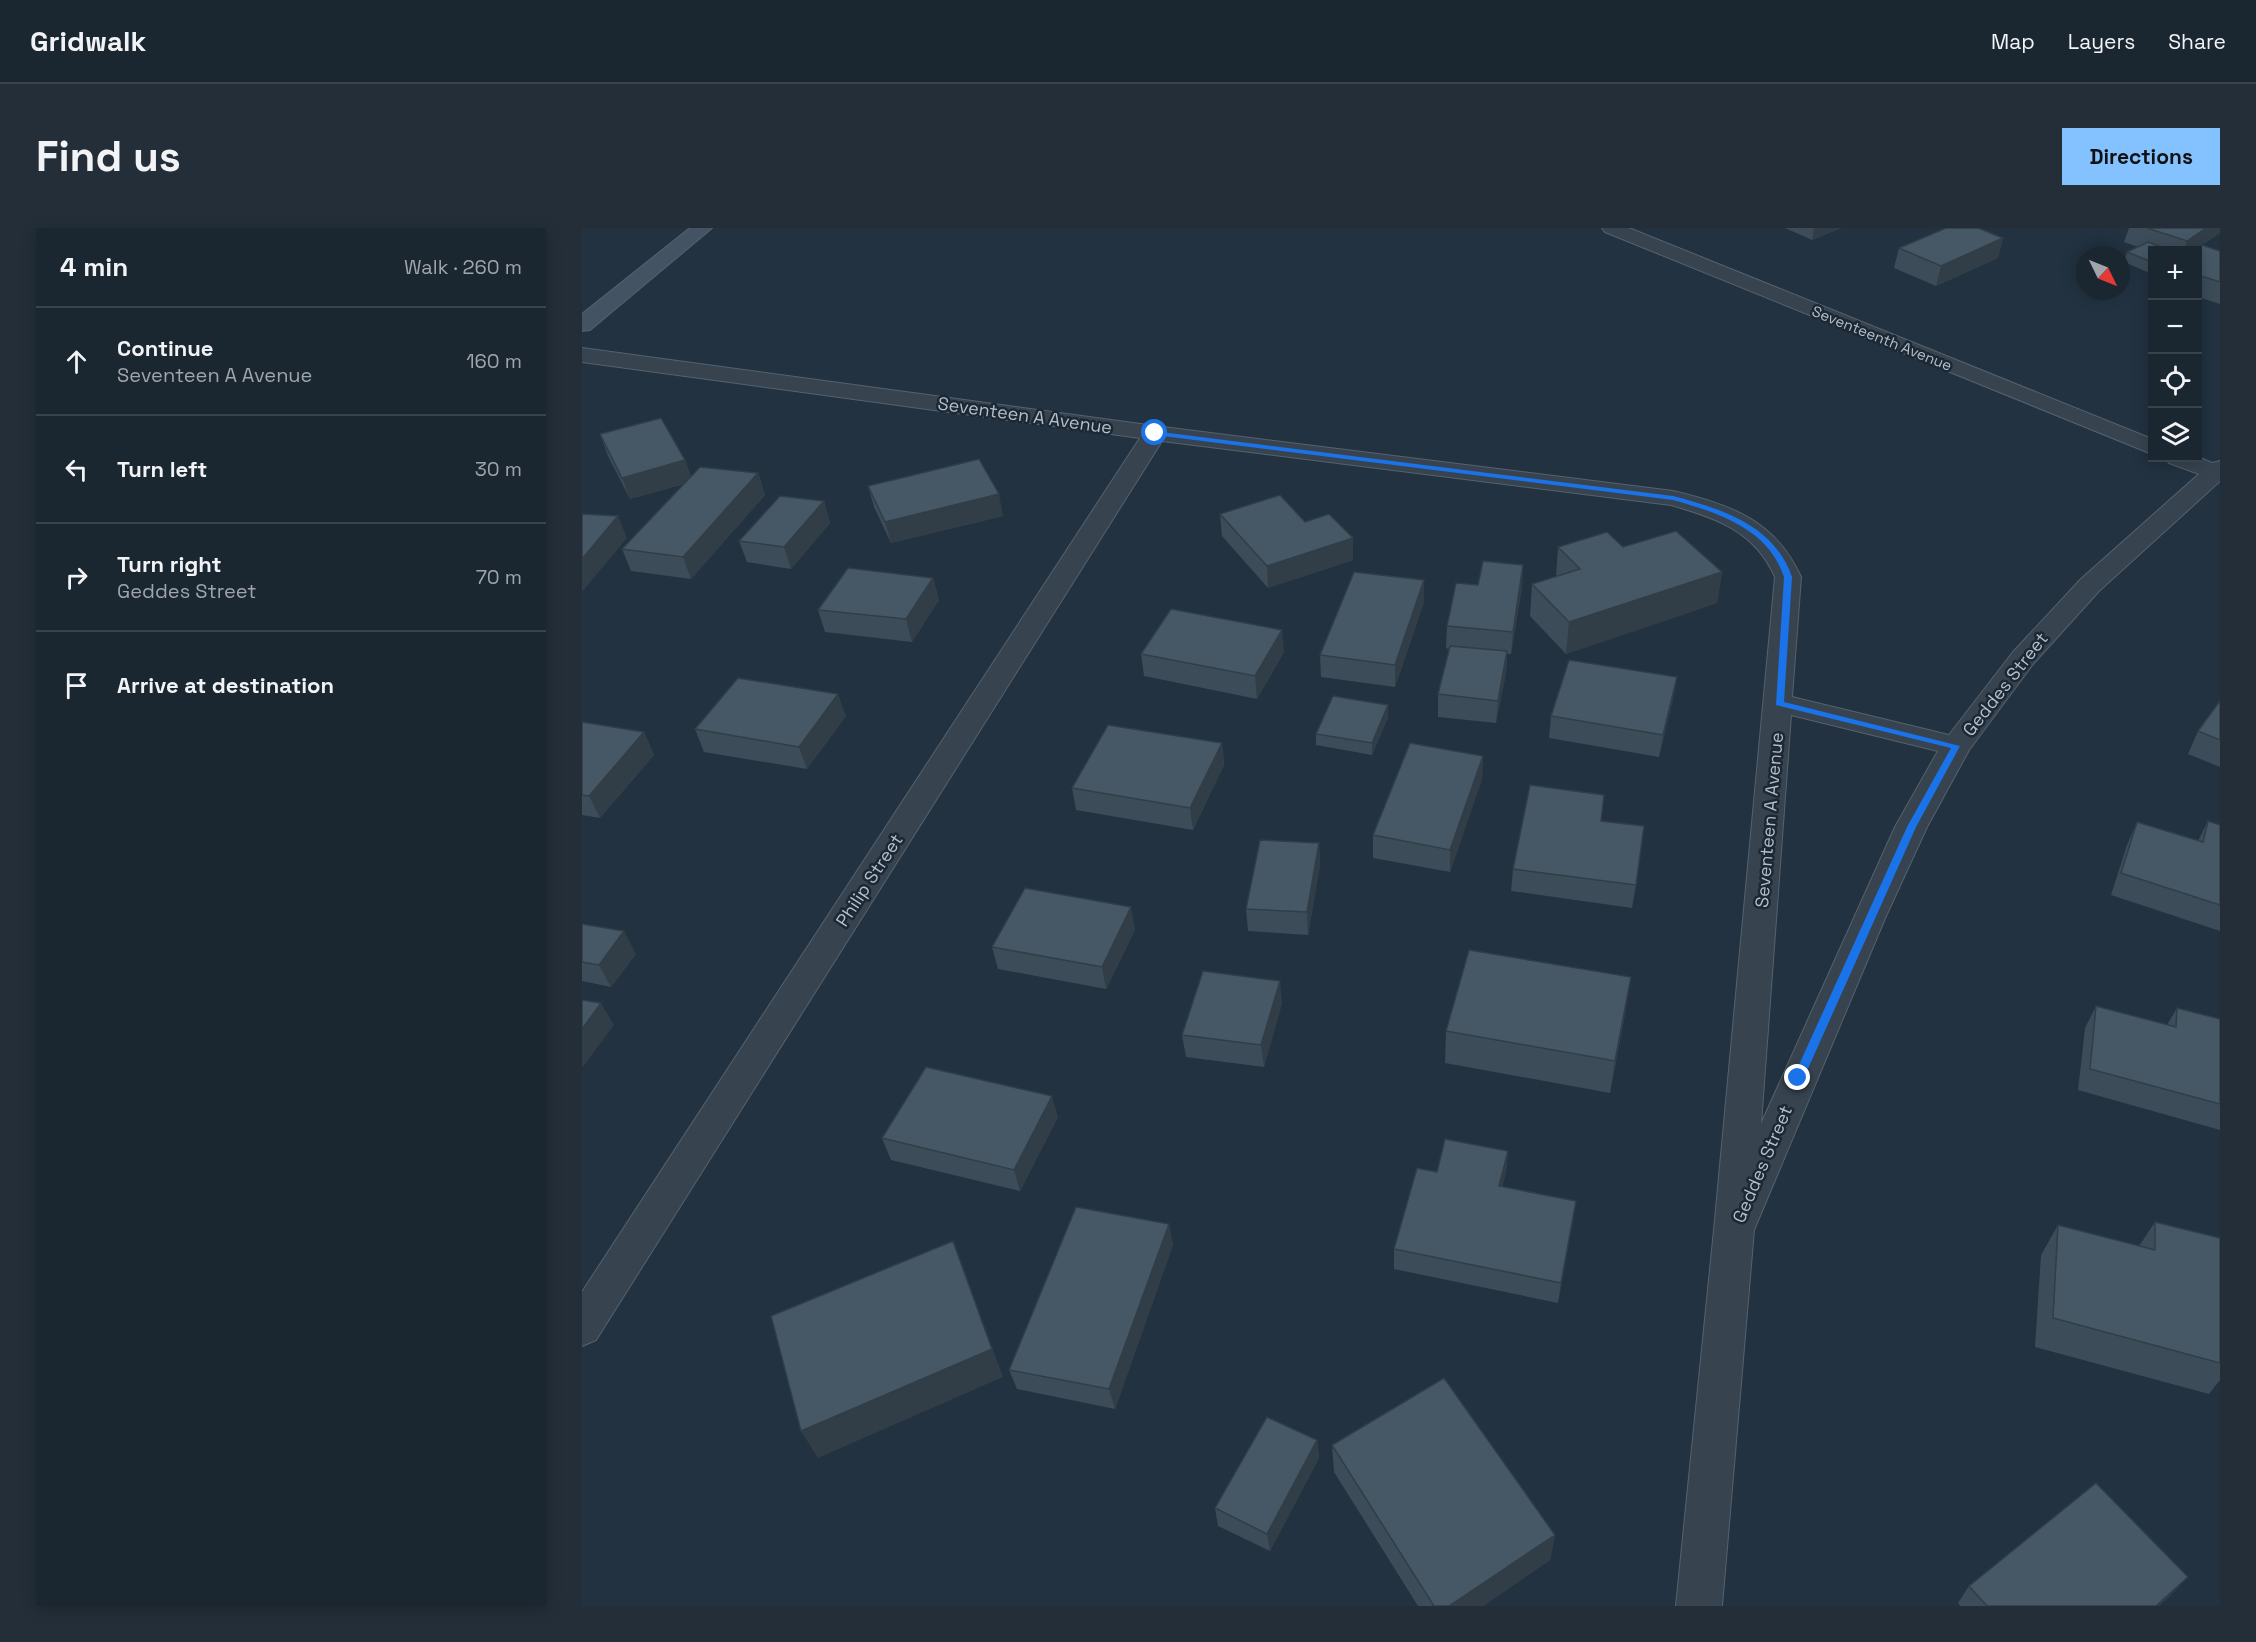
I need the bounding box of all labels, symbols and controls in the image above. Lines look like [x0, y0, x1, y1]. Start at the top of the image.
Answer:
text: Gridwalk [30, 23, 146, 59]
text: Map [1991, 28, 2035, 55]
text: Layers [2068, 28, 2135, 55]
text: Share [2168, 28, 2226, 55]
button: Directions [2062, 128, 2220, 185]
text: Find us [36, 130, 181, 183]
north arrow [2076, 246, 2130, 300]
map controls [2148, 246, 2202, 462]
button: + [2148, 246, 2202, 300]
text: 4 min [60, 250, 128, 284]
text: Walk · 260 m [404, 254, 522, 280]
button: − [2148, 300, 2202, 354]
street label: Seventeenth Avenue [1809, 301, 1955, 375]
text: Continue [117, 334, 213, 362]
icon: ahead [60, 345, 93, 378]
text: 160 m [466, 348, 522, 374]
button: locate [2148, 354, 2202, 408]
text: Seventeen A Avenue [117, 362, 312, 388]
street label: Seventeen A Avenue [936, 391, 1114, 439]
button: layers [2148, 408, 2202, 462]
route start [1141, 419, 1167, 445]
icon: left [60, 453, 93, 486]
text: Turn left [117, 455, 207, 483]
text: 30 m [475, 456, 522, 482]
text: Turn right [117, 550, 222, 578]
icon: right [60, 561, 93, 594]
text: 70 m [476, 564, 522, 590]
text: Geddes Street [117, 578, 256, 604]
street label: Geddes Street [1957, 627, 2053, 741]
icon: arrive [60, 669, 93, 702]
text: Arrive at destination [117, 671, 334, 699]
street label: Seventeen A Avenue [1750, 731, 1788, 909]
street label: Philip Street [830, 829, 908, 931]
route end [1784, 1064, 1810, 1090]
street label: Geddes Street [1727, 1102, 1797, 1226]

